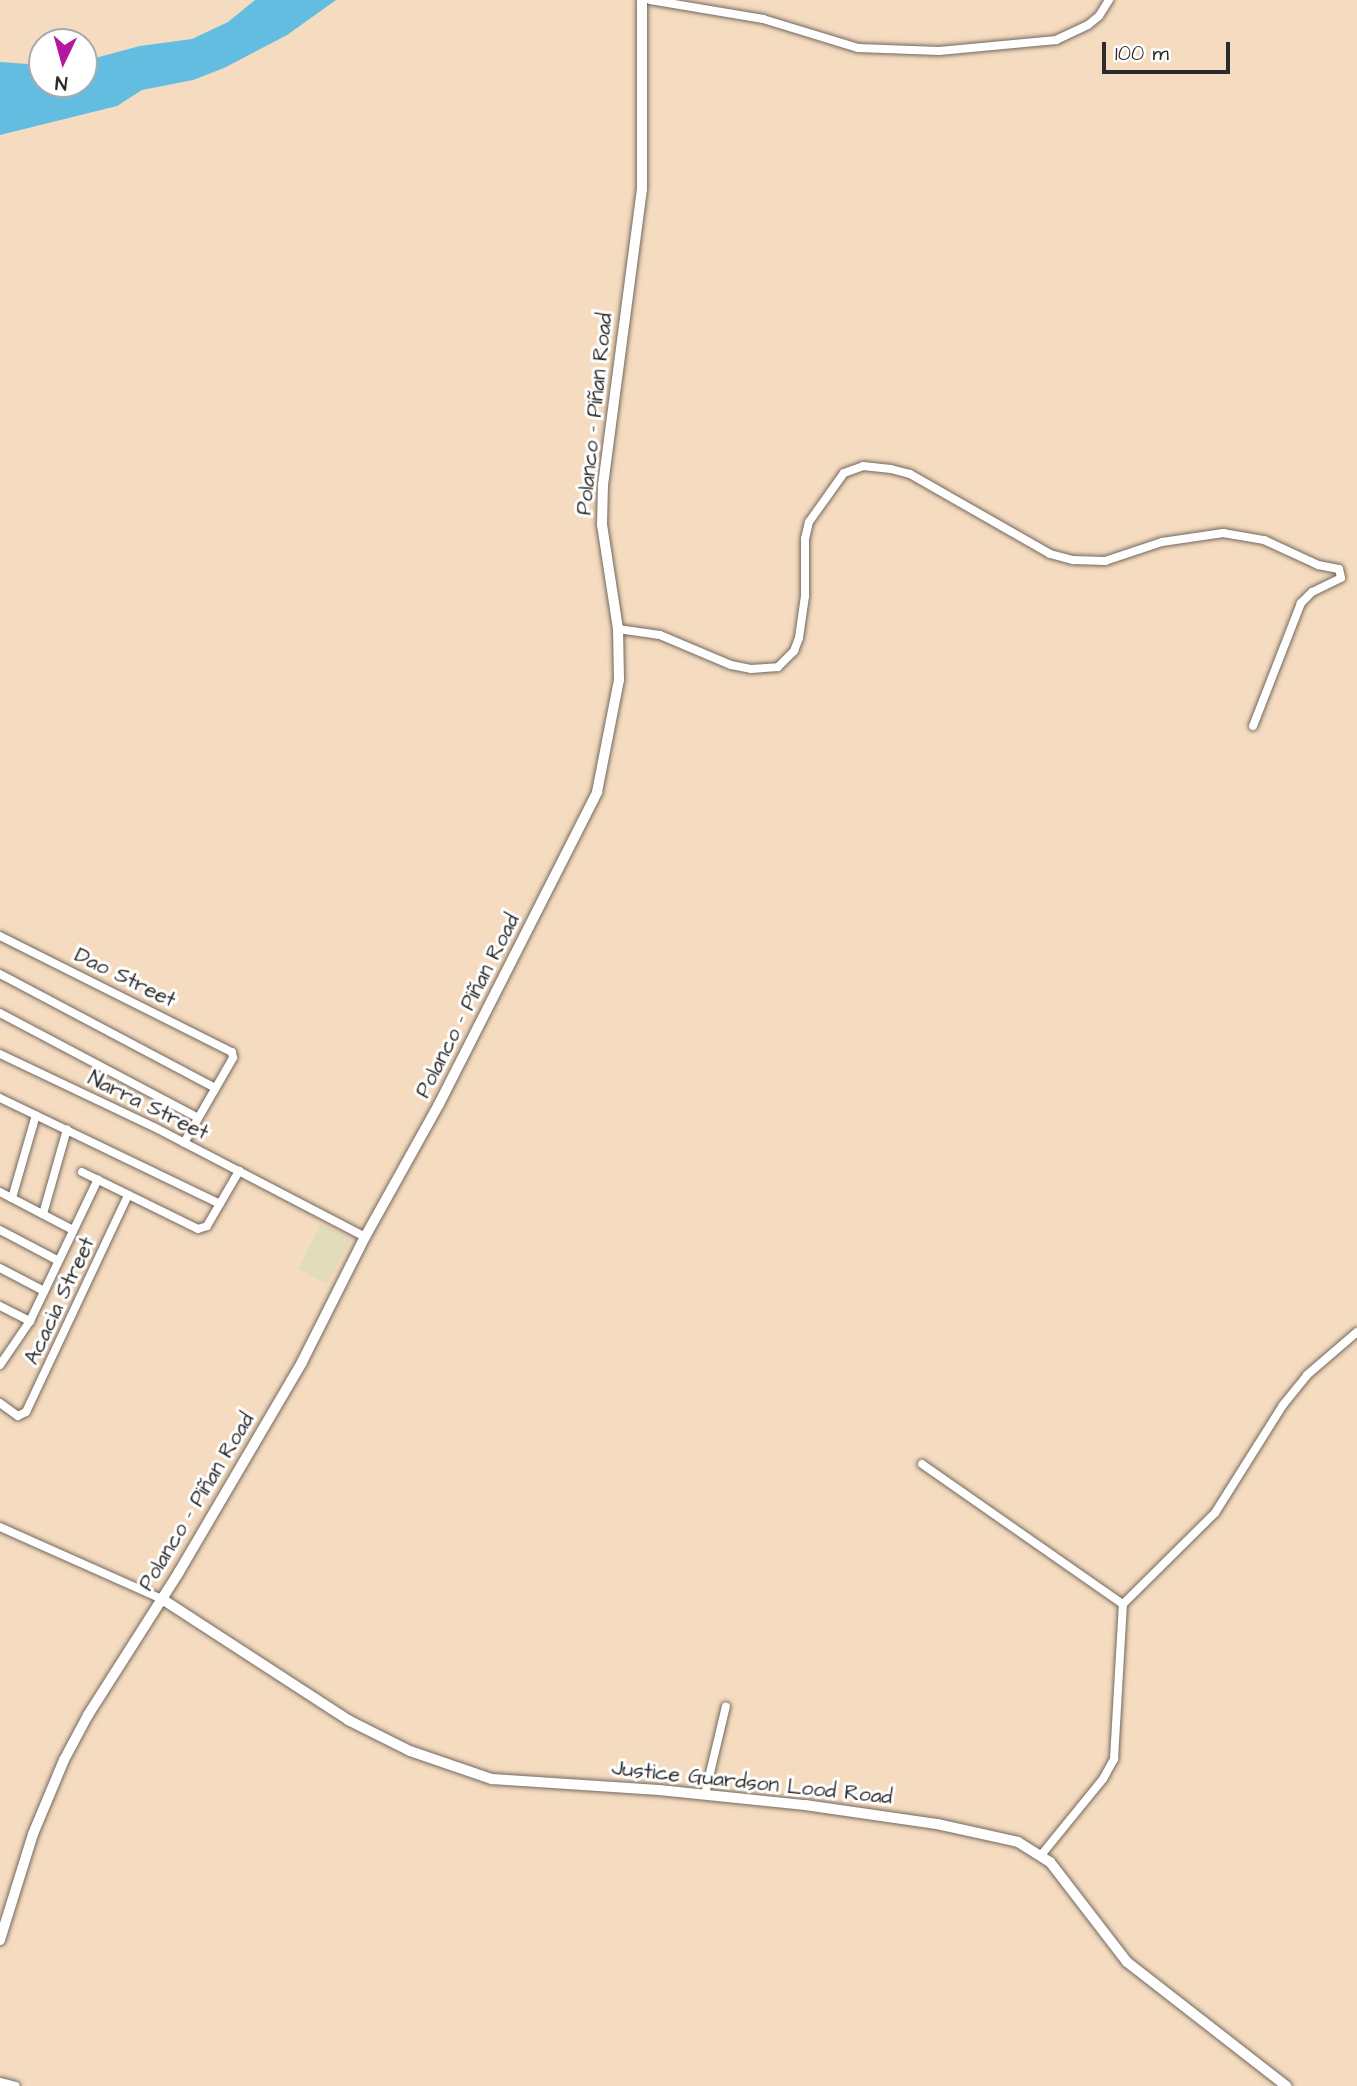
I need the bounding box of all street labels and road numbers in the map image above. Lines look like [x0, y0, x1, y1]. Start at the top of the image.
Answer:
street label: Polanco - Piñan Road [572, 312, 618, 516]
street label: Polanco - Piñan Road [411, 910, 525, 1102]
street label: Dao Street [70, 943, 180, 1013]
street label: Narra Street [84, 1066, 212, 1146]
street label: Acacia Street [19, 1233, 101, 1369]
street label: Polanco - Piñan Road [134, 1408, 260, 1596]
street label: Justice Guardson Lood Road [610, 1756, 894, 1810]

